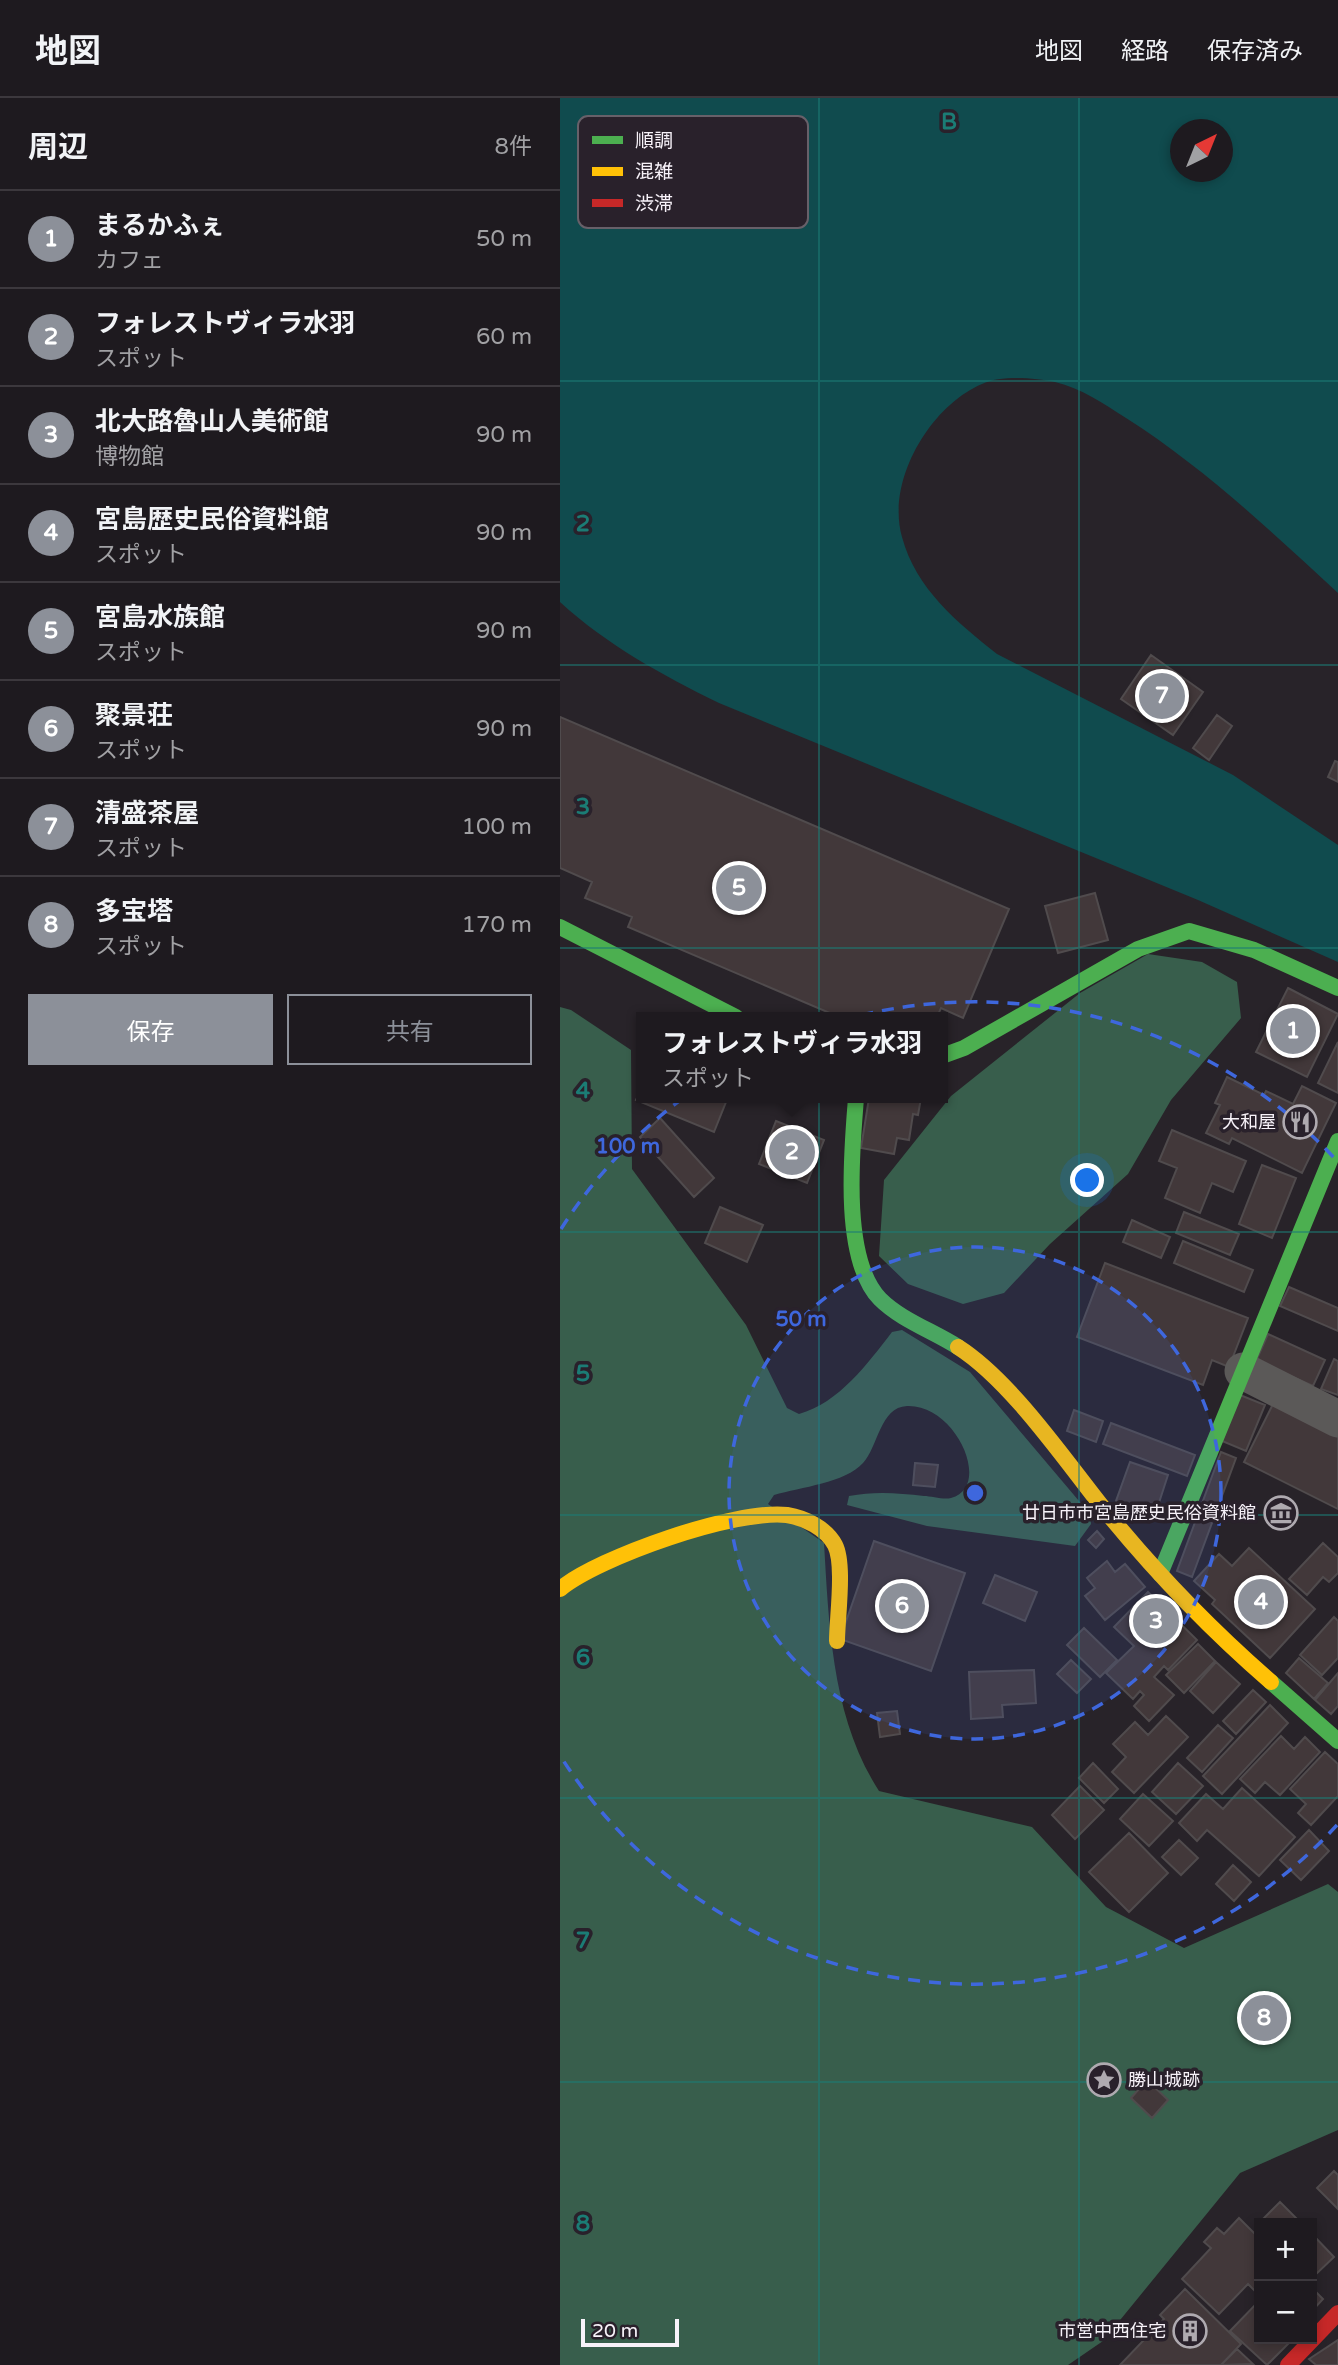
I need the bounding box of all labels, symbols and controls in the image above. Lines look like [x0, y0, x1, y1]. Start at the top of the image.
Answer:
text: 地図 [35, 32, 101, 71]
text: 地図 [1035, 37, 1083, 66]
text: 経路 [1121, 37, 1169, 66]
text: 保存済み [1207, 37, 1303, 66]
text: B [941, 108, 957, 136]
legend [578, 116, 808, 228]
north arrow [1170, 119, 1233, 182]
text: 周辺 [28, 129, 88, 166]
text: 順調 [635, 130, 673, 152]
text: 8件 [495, 133, 532, 161]
text: 混雑 [635, 161, 673, 183]
text: 渋滞 [635, 193, 673, 215]
text: まるかふぇ [95, 210, 225, 241]
text: 1 [44, 225, 58, 253]
text: 50 m [476, 225, 532, 253]
text: カフェ [95, 247, 164, 275]
text: フォレストヴィラ水羽 [95, 308, 355, 339]
text: 2 [44, 323, 58, 351]
text: 60 m [476, 323, 532, 351]
text: スポット [95, 345, 187, 373]
text: 北大路魯山人美術館 [95, 406, 329, 437]
text: 3 [44, 421, 58, 449]
text: 90 m [476, 421, 532, 449]
text: 博物館 [95, 443, 164, 471]
text: 宮島歴史民俗資料館 [95, 504, 329, 535]
text: 2 [576, 510, 590, 538]
text: 4 [44, 519, 58, 547]
text: 90 m [476, 519, 532, 547]
text: スポット [95, 541, 187, 569]
text: 宮島水族館 [95, 602, 225, 633]
text: 5 [44, 617, 58, 645]
text: 90 m [476, 617, 532, 645]
text: スポット [95, 639, 187, 667]
pin: 7 [1139, 670, 1185, 722]
text: 聚景荘 [95, 700, 173, 731]
text: 6 [44, 715, 58, 743]
text: 90 m [476, 715, 532, 743]
text: スポット [95, 737, 187, 765]
text: 3 [576, 793, 590, 821]
text: 清盛茶屋 [95, 798, 199, 829]
text: 7 [44, 813, 58, 841]
text: 100 m [462, 813, 532, 841]
text: スポット [95, 835, 187, 863]
pin: 5 [716, 862, 762, 914]
text: 多宝塔 [95, 896, 173, 927]
text: 8 [44, 911, 58, 939]
text: 170 m [462, 911, 532, 939]
text: スポット [95, 933, 187, 961]
button: 保存 [28, 994, 273, 1065]
button: 共有 [287, 994, 532, 1065]
pin: 1 [1270, 1005, 1316, 1057]
popup [636, 1012, 948, 1103]
text: フォレストヴィラ水羽 [662, 1028, 922, 1059]
text: スポット [662, 1065, 754, 1093]
text: 4 [576, 1077, 591, 1105]
restaurant icon: 大和屋 [1281, 1103, 1319, 1141]
place label: 大和屋 [1222, 1111, 1276, 1133]
pin: 2 [769, 1126, 815, 1178]
text: 100 m [596, 1134, 660, 1159]
your location [1070, 1163, 1104, 1197]
text: 50 m [775, 1307, 827, 1332]
text: 5 [576, 1360, 590, 1388]
centre of rings [963, 1481, 987, 1505]
museum icon: 廿日市市宮島歴史民俗資料館 [1262, 1494, 1300, 1532]
place label: 廿日市市宮島歴史民俗資料館 [1022, 1502, 1256, 1524]
pin: 4 [1238, 1576, 1284, 1628]
pin: 6 [879, 1580, 925, 1632]
pin: 3 [1133, 1595, 1179, 1647]
text: 6 [576, 1644, 590, 1672]
text: 7 [576, 1927, 590, 1955]
pin: 8 [1241, 1992, 1287, 2044]
place icon: 勝山城跡 [1085, 2061, 1123, 2099]
place label: 勝山城跡 [1128, 2069, 1200, 2091]
text: 8 [576, 2210, 590, 2238]
map controls [1254, 2218, 1317, 2344]
button: + [1254, 2218, 1317, 2281]
button: − [1254, 2281, 1317, 2344]
building icon: 市営中西住宅 [1171, 2312, 1209, 2350]
scale bar [581, 2316, 679, 2348]
text: 20 m [592, 2320, 638, 2342]
place label: 市営中西住宅 [1058, 2320, 1166, 2342]

